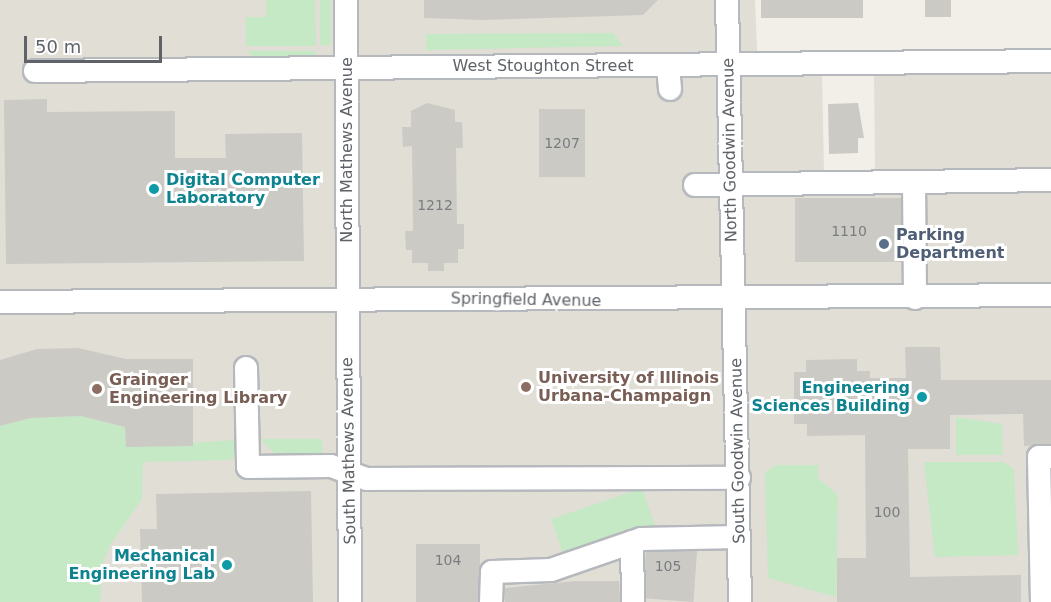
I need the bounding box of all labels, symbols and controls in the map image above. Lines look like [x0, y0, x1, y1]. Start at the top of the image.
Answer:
scale bar [27, 24, 165, 62]
text: 50 m [35, 36, 81, 57]
street label: West Stoughton Street [453, 56, 633, 76]
street label: North Mathews Avenue [337, 57, 357, 243]
street label: North Goodwin Avenue [719, 58, 741, 242]
house number: 1207 [544, 135, 580, 151]
place label: Digital Computer Laboratory [166, 170, 320, 208]
marker: Digital Computer Laboratory [147, 182, 161, 196]
house number: 1212 [417, 197, 453, 213]
house number: 1110 [831, 223, 867, 239]
place label: Parking Department [896, 225, 1004, 263]
marker: Parking Department [877, 237, 891, 251]
street label: Springfield Avenue [451, 289, 601, 311]
street label: South Mathews Avenue [338, 357, 360, 545]
street label: South Goodwin Avenue [727, 358, 749, 544]
place label: University of Illinois Urbana-Champaign [538, 368, 719, 406]
place label: Grainger Engineering Library [109, 370, 287, 408]
place label: Engineering Sciences Building [752, 378, 910, 416]
marker: University of Illinois Urbana-Champaign [519, 380, 533, 394]
marker: Grainger Engineering Library [90, 382, 104, 396]
marker: Engineering Sciences Building [915, 390, 929, 404]
house number: 100 [874, 504, 900, 520]
place label: Mechanical Engineering Lab [68, 546, 215, 584]
house number: 104 [435, 552, 461, 568]
marker: Mechanical Engineering Lab [220, 558, 234, 572]
house number: 105 [655, 558, 681, 574]

